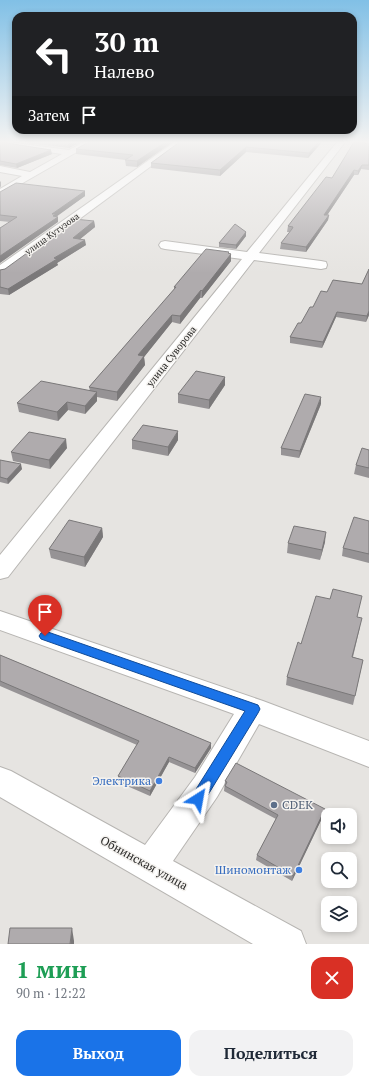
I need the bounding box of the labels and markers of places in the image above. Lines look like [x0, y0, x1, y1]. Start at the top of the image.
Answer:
pin [28, 595, 62, 636]
place label: Электрика [92, 773, 151, 788]
marker: Электрика [154, 776, 164, 786]
place label: CDEK [282, 797, 313, 812]
marker: CDEK [269, 800, 279, 810]
place label: Шиномонтаж [215, 862, 291, 877]
marker: Шиномонтаж [294, 865, 304, 875]

